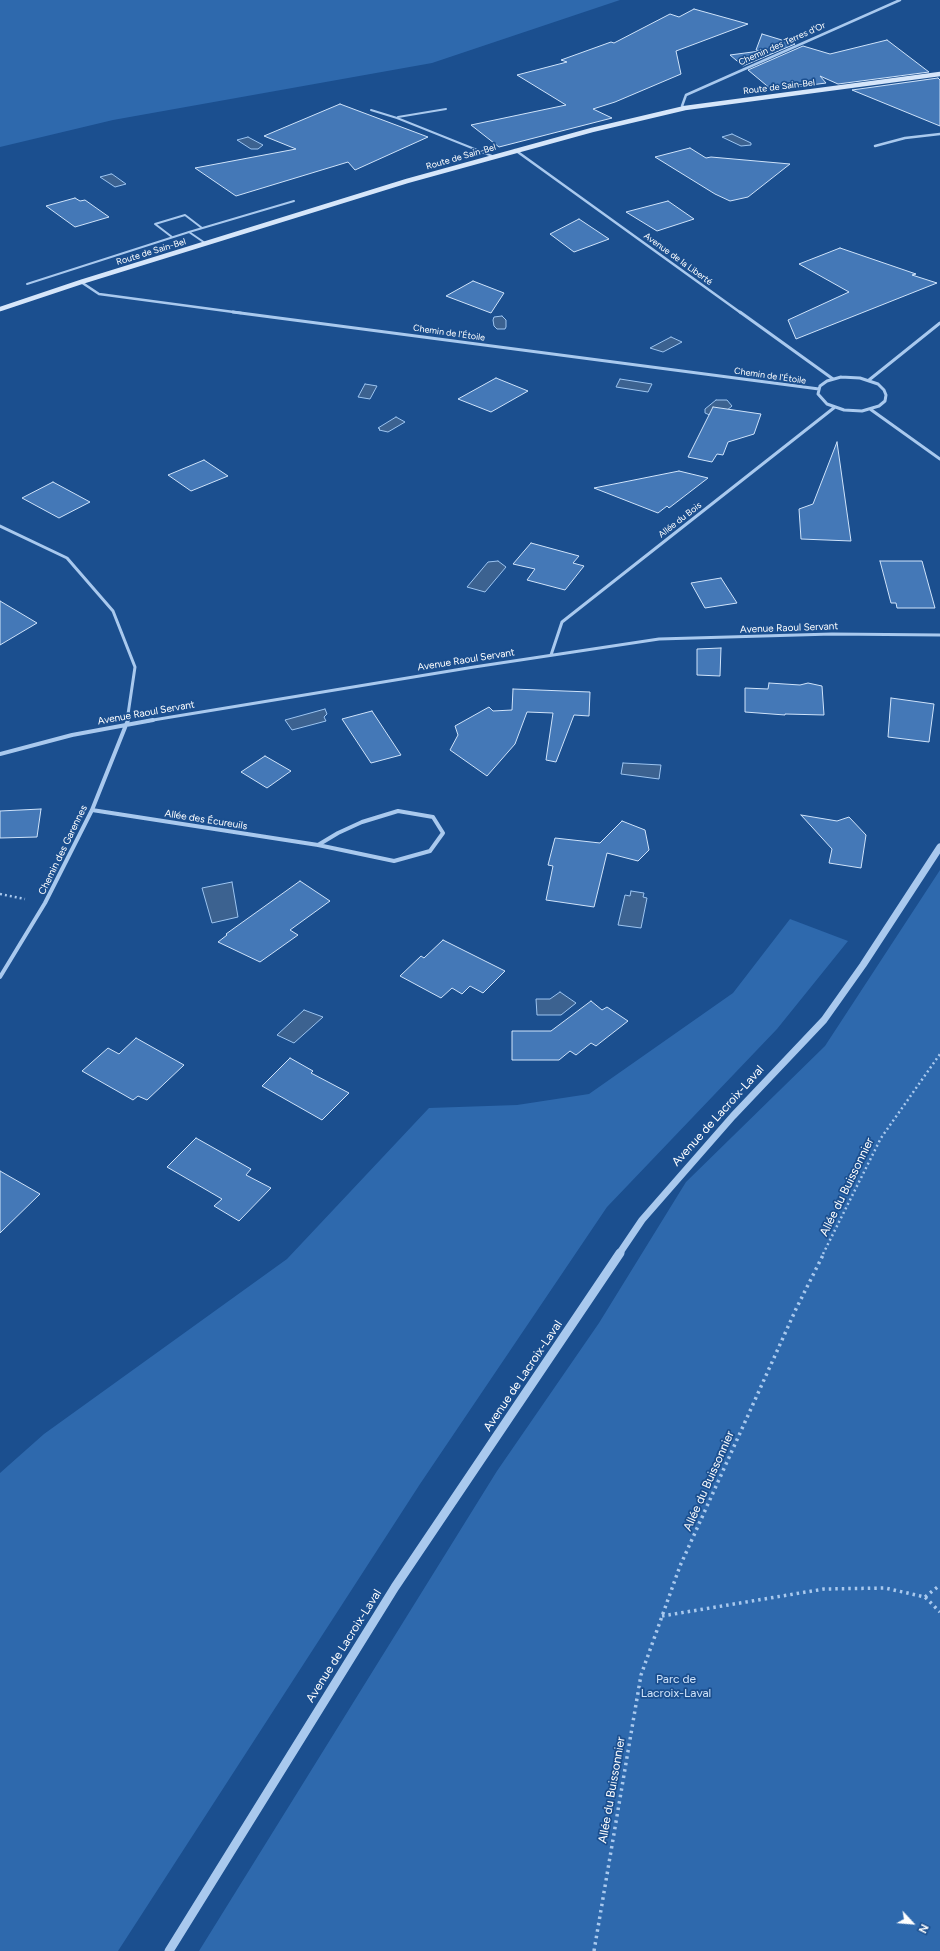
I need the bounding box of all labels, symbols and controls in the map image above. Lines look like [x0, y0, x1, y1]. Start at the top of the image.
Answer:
street label: Chemin des Terres d'Or [737, 20, 827, 68]
street label: Route de Sain-Bel [743, 77, 815, 97]
street label: Route de Sain-Bel [425, 142, 497, 172]
street label: Avenue de la Liberté [642, 230, 714, 288]
street label: Route de Sain-Bel [115, 236, 187, 268]
street label: Chemin de l'Étoile [412, 323, 486, 343]
street label: Chemin de l'Étoile [733, 366, 807, 386]
street label: Allée du Bois [656, 500, 704, 540]
street label: Avenue Raoul Servant [740, 620, 838, 636]
street label: Avenue Raoul Servant [417, 646, 515, 674]
street label: Avenue Raoul Servant [97, 699, 195, 727]
street label: Chemin des Garennes [36, 803, 90, 897]
street label: Allée des Écureuils [164, 808, 248, 832]
street label: Avenue de Lacroix-Laval [669, 1063, 767, 1169]
street label: Allée du Buissonnier [817, 1135, 877, 1239]
street label: Avenue de Lacroix-Laval [481, 1318, 565, 1434]
street label: Allée du Buissonnier [680, 1429, 738, 1533]
street label: Avenue de Lacroix-Laval [303, 1587, 385, 1705]
park label: Parc de Lacroix-Laval [641, 1672, 711, 1700]
street label: Allée du Buissonnier [596, 1736, 628, 1844]
north arrow [892, 1903, 932, 1943]
text: N [916, 1922, 931, 1935]

